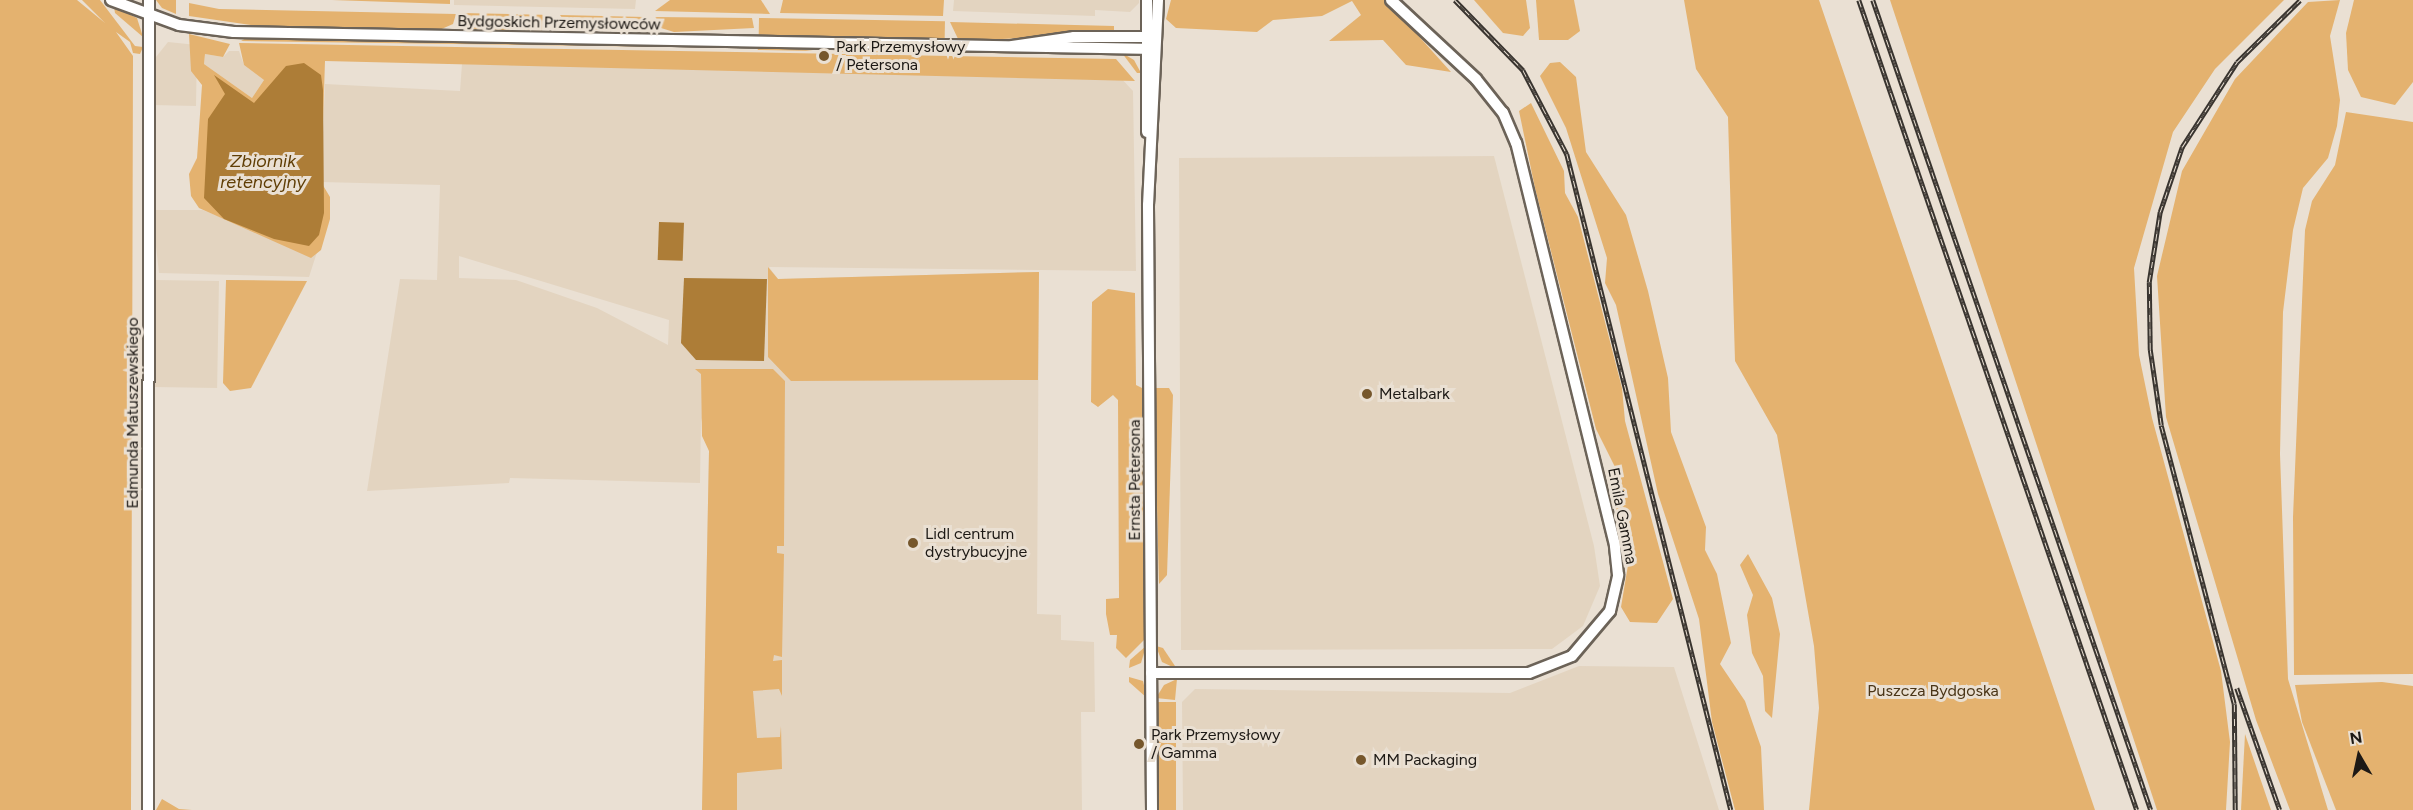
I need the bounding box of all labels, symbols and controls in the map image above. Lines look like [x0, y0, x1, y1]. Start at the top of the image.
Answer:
street label: Bydgoskich Przemysłowców [457, 12, 661, 34]
place label: Park Przemysłowy / Petersona [836, 37, 965, 75]
marker: Park Przemysłowy / Petersona [817, 49, 831, 63]
water label: Zbiornik retencyjny [220, 151, 306, 194]
street label: Edmunda Matuszewskiego [123, 317, 143, 509]
place label: Metalbark [1379, 384, 1450, 404]
marker: Metalbark [1360, 387, 1374, 401]
street label: Ernsta Petersona [1125, 419, 1145, 541]
street label: Emila Gamma [1603, 466, 1641, 566]
place label: Lidl centrum dystrybucyjne [925, 524, 1027, 562]
marker: Lidl centrum dystrybucyjne [906, 536, 920, 550]
park label: Puszcza Bydgoska [1867, 681, 1999, 701]
place label: Park Przemysłowy / Gamma [1151, 725, 1280, 763]
north arrow [2329, 726, 2389, 786]
text: N [2349, 727, 2364, 748]
marker: Park Przemysłowy / Gamma [1132, 737, 1146, 751]
place label: MM Packaging [1373, 750, 1477, 770]
marker: MM Packaging [1354, 753, 1368, 767]

